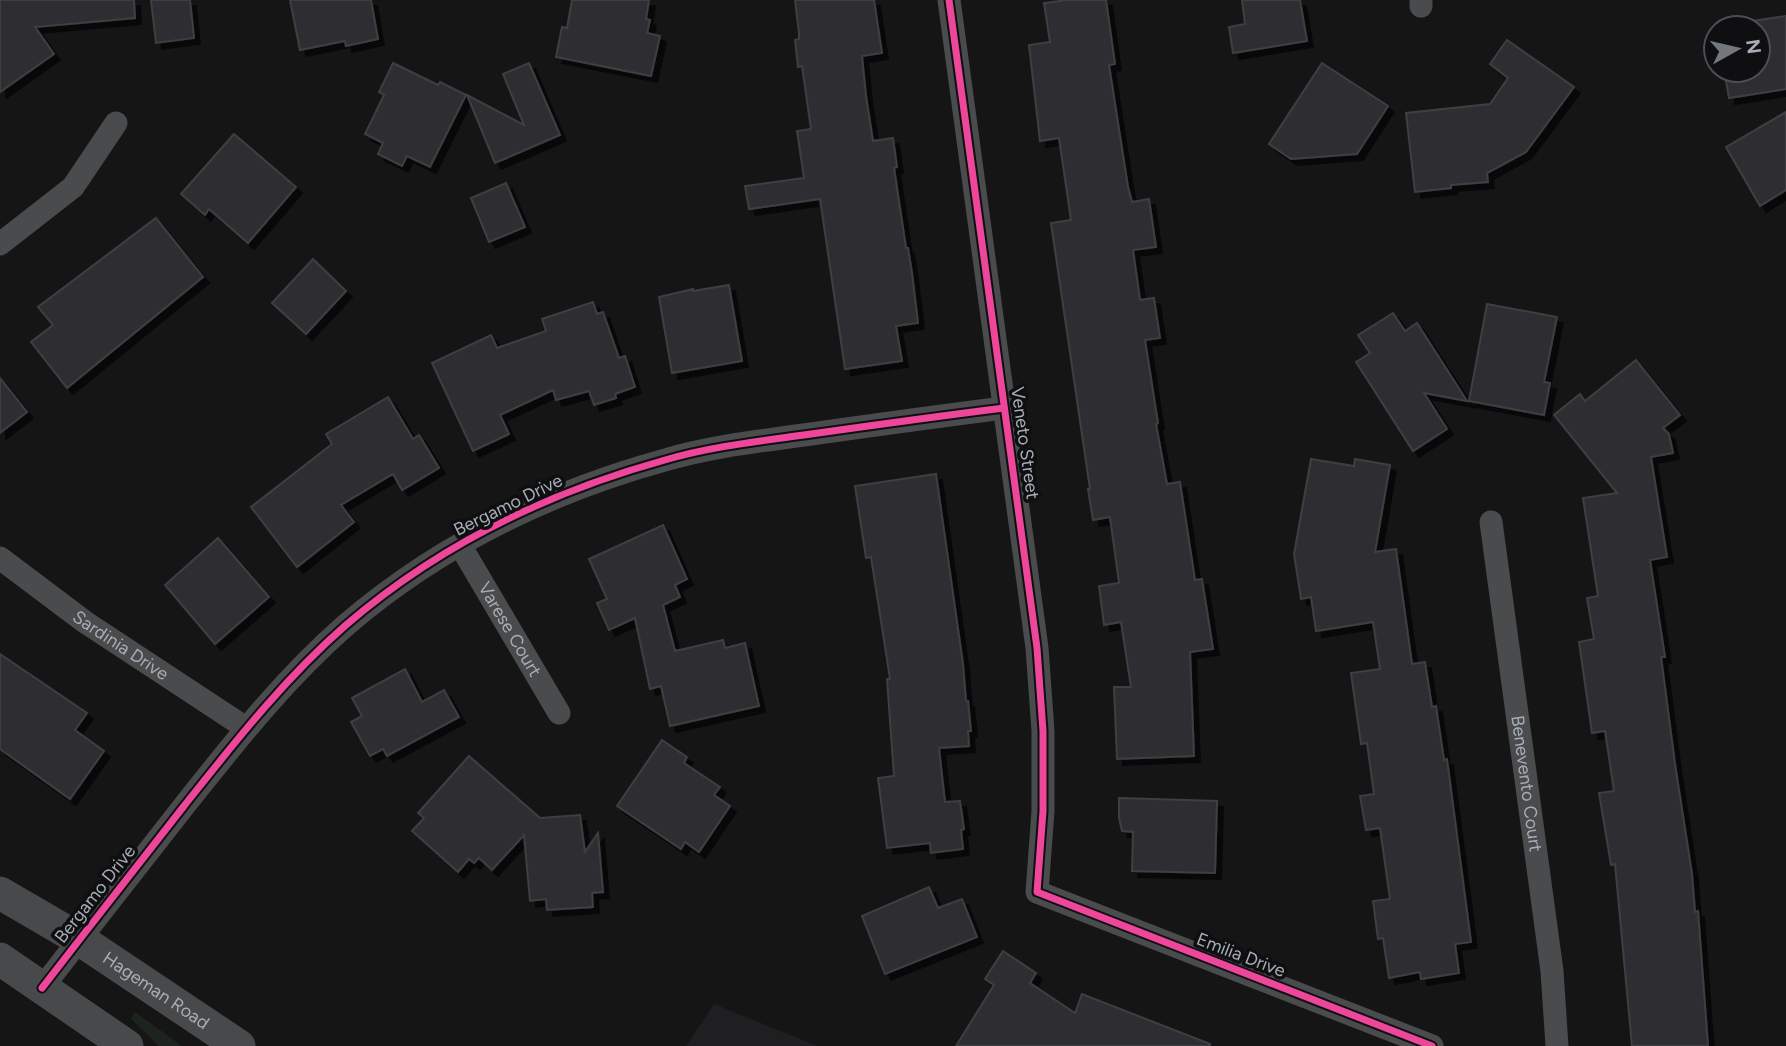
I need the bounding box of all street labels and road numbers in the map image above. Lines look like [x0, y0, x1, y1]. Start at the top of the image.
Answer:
street label: Veneto Street [1006, 385, 1044, 501]
street label: Bergamo Drive [450, 469, 566, 541]
street label: Varese Court [473, 578, 546, 681]
street label: Sardinia Drive [68, 606, 173, 685]
street label: Benevento Court [1506, 714, 1547, 853]
street label: Bergamo Drive [50, 840, 140, 947]
street label: Emilia Drive [1193, 928, 1289, 982]
street label: Hageman Road [98, 947, 213, 1034]

